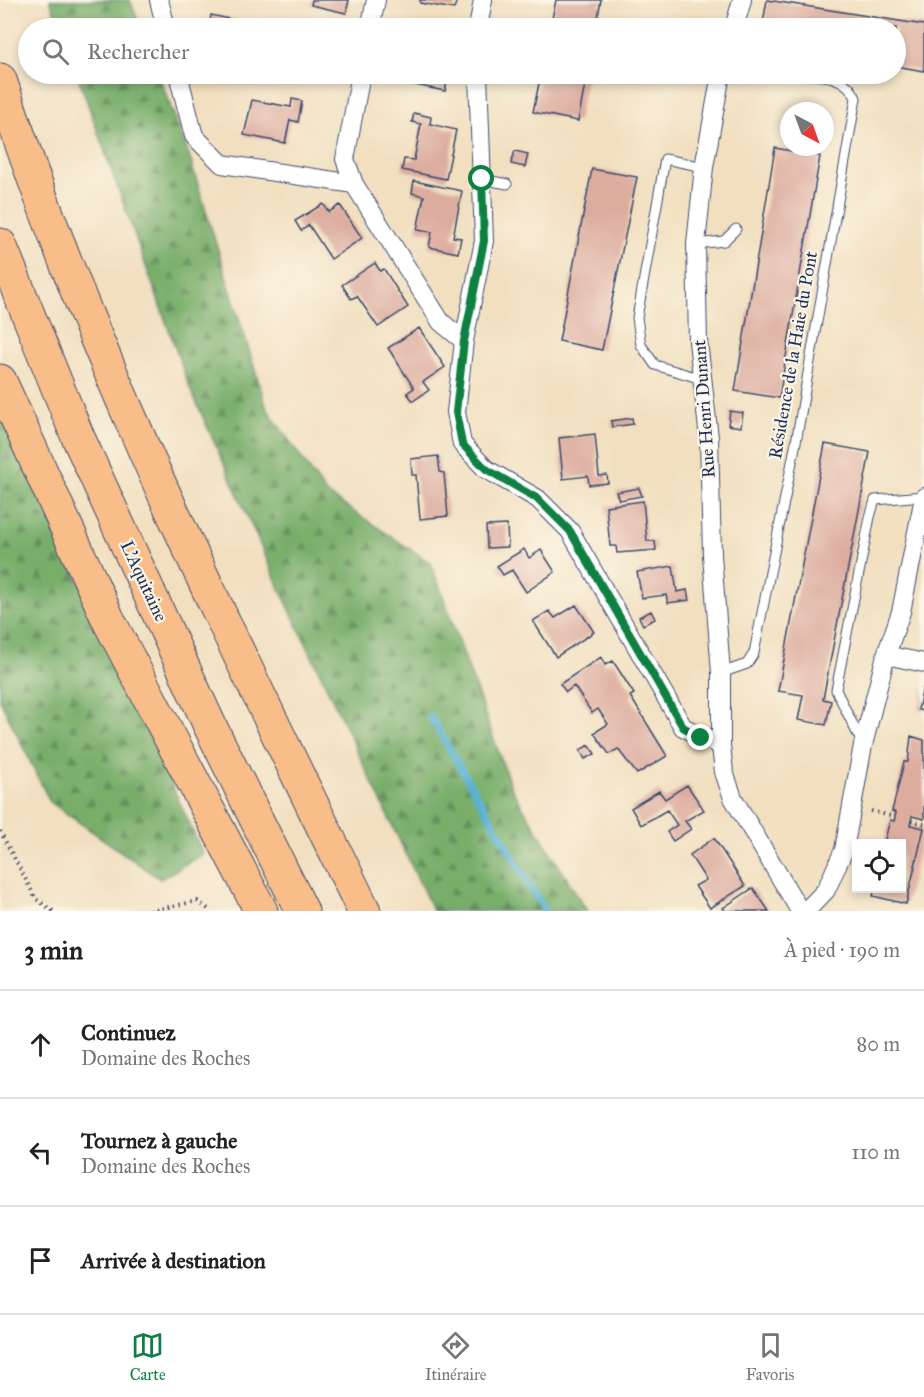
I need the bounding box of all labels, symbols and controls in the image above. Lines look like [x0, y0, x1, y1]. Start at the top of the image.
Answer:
search box [18, 18, 906, 84]
icon: search [39, 35, 72, 68]
text: Rechercher [87, 38, 189, 65]
north arrow [780, 102, 834, 156]
route start [468, 165, 494, 191]
street label: Résidence de la Haie du Pont [764, 249, 822, 461]
street label: Rue Henri Dunant [688, 338, 720, 479]
street label: L'Aquitaine [115, 537, 172, 625]
route end [687, 724, 713, 750]
map controls [852, 839, 906, 893]
button: locate [852, 839, 906, 893]
text: 3 min [24, 934, 83, 966]
text: À pied · 190 m [784, 938, 900, 962]
text: Continuez [81, 1019, 176, 1046]
icon: ahead [24, 1028, 57, 1061]
text: 80 m [857, 1032, 900, 1056]
text: Domaine des Roches [81, 1046, 250, 1070]
text: Tournez à gauche [81, 1127, 237, 1154]
icon: left [24, 1136, 57, 1169]
text: 110 m [852, 1140, 900, 1164]
text: Domaine des Roches [81, 1154, 250, 1178]
icon: arrive [24, 1244, 57, 1277]
text: Arrivée à destination [81, 1247, 266, 1274]
tab: Carte [130, 1329, 166, 1384]
tab: Itinéraire [425, 1329, 486, 1384]
tab: Favoris [746, 1329, 794, 1384]

